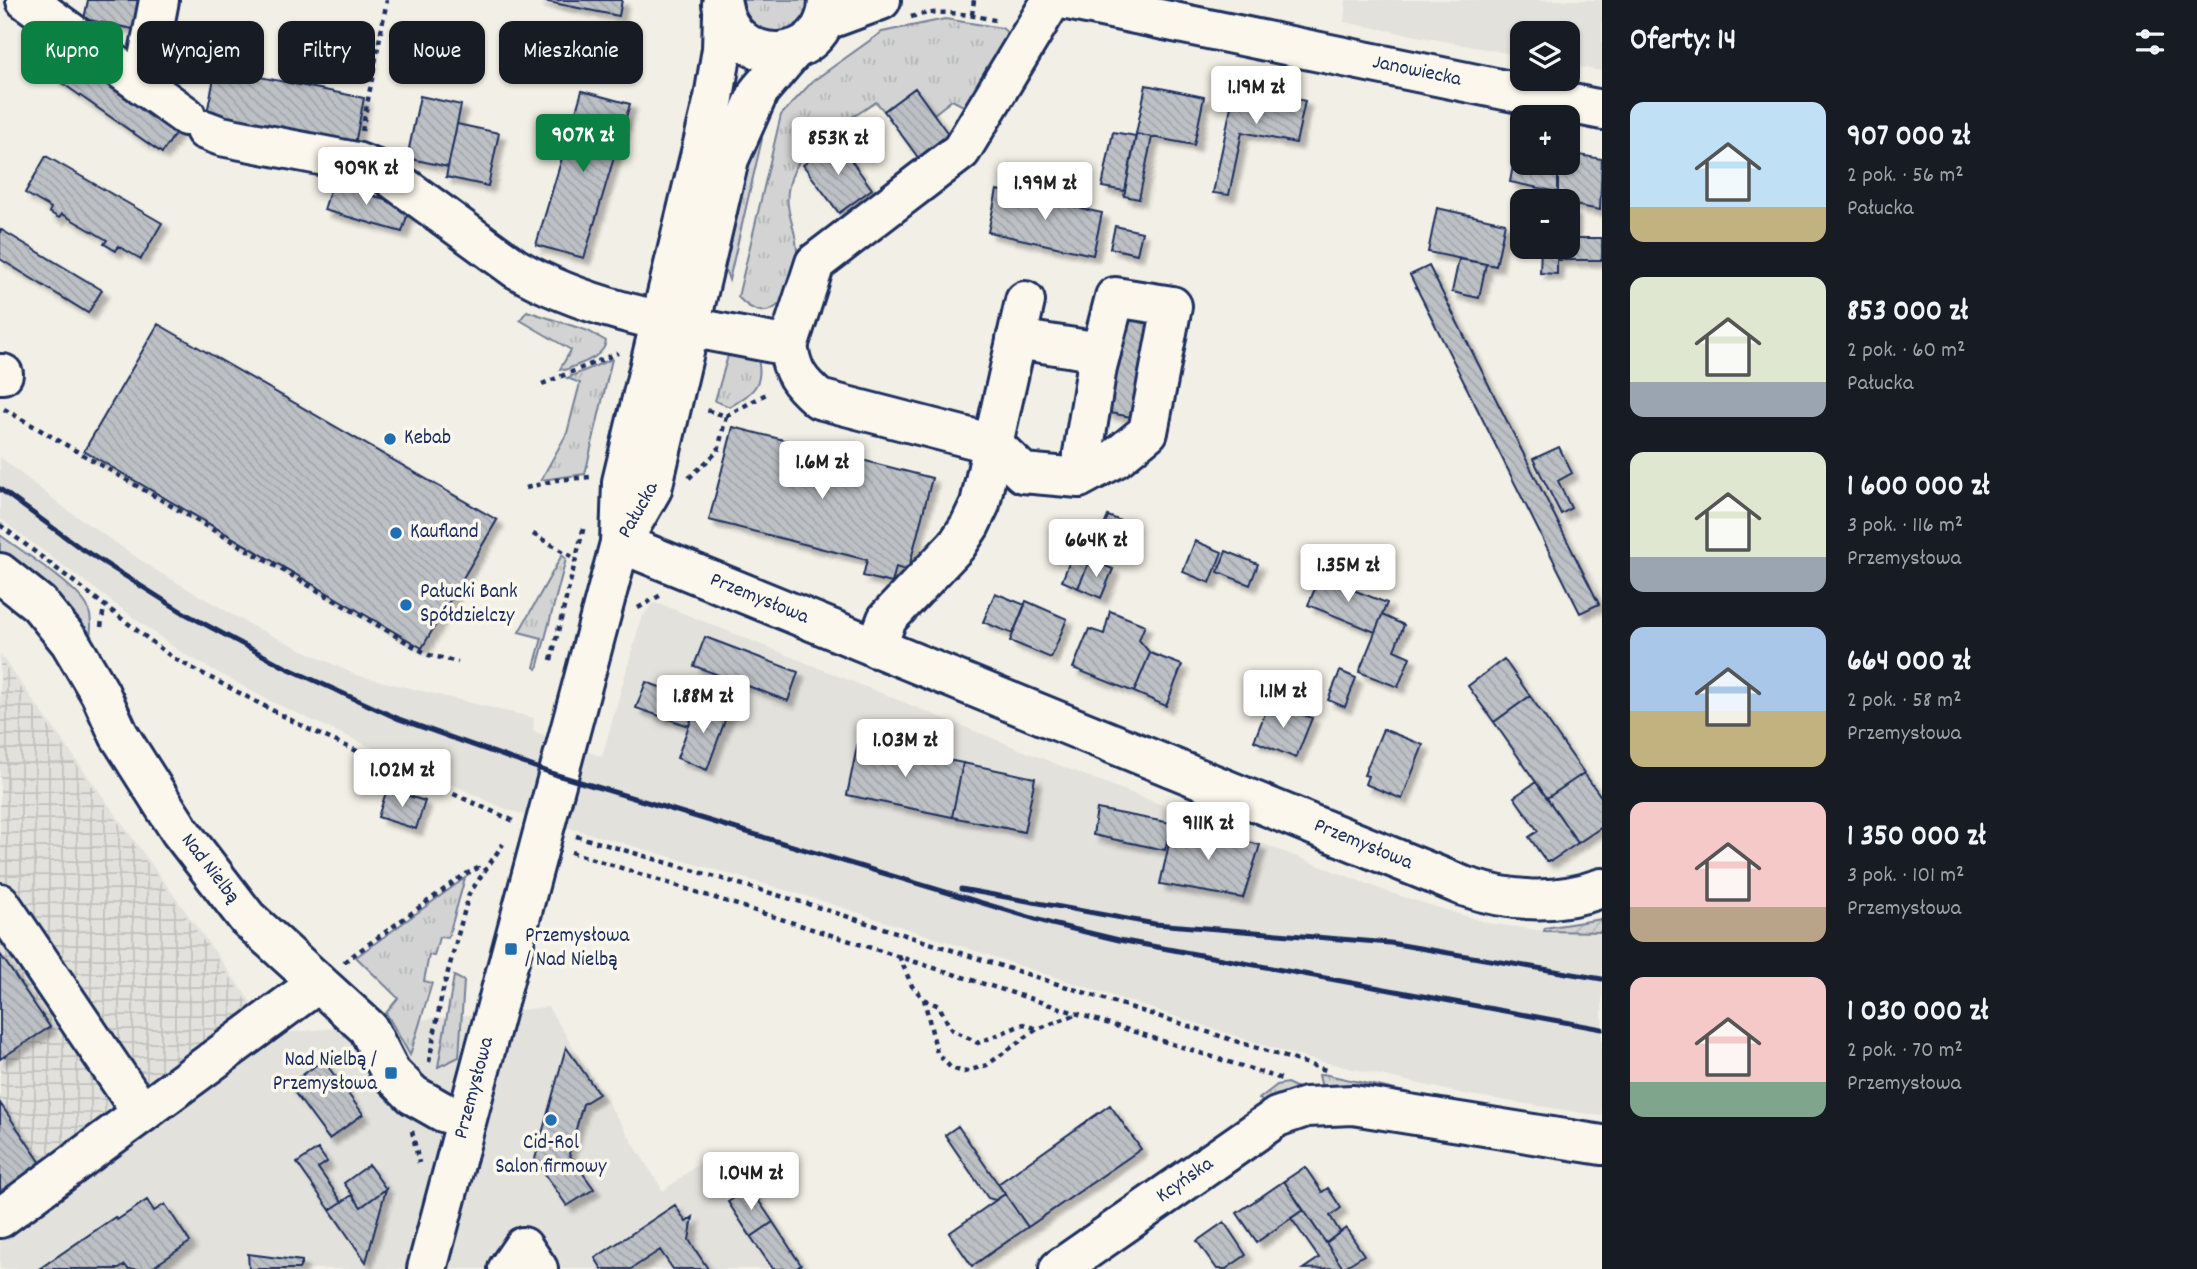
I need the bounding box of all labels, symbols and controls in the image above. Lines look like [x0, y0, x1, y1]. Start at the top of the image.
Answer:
chip: Kupno [21, 21, 123, 84]
chip: Wynajem [137, 21, 264, 84]
chip: Filtry [278, 21, 375, 84]
chip: Nowe [389, 21, 485, 84]
chip: Mieszkanie [499, 21, 643, 84]
map controls [1510, 21, 1580, 259]
button: layers [1510, 21, 1580, 91]
text: Oferty: 14 [1630, 21, 1736, 64]
icon: filters [2131, 23, 2169, 61]
street label: Janowiecka [1370, 48, 1465, 96]
pin: 1.19M zł [1184, 66, 1328, 126]
text: 1.19M zł [1227, 72, 1285, 105]
button: + [1510, 105, 1580, 175]
pin: 907K zł [518, 114, 648, 174]
text: 907 000 zł [1847, 117, 1970, 160]
pin: 853K zł [773, 118, 903, 177]
text: 907K zł [552, 120, 614, 153]
text: 853K zł [808, 123, 868, 156]
icon: home [1686, 130, 1770, 214]
pin: 909K zł [301, 148, 431, 207]
text: 909K zł [334, 153, 398, 186]
text: 2 pok. · 56 m² [1847, 160, 1964, 193]
pin: 1.99M zł [973, 162, 1117, 222]
text: 1.99M zł [1013, 168, 1077, 201]
button: − [1510, 189, 1580, 259]
text: Pałucka [1847, 193, 1913, 226]
text: 853 000 zł [1847, 292, 1968, 335]
icon: home [1686, 305, 1770, 389]
text: 2 pok. · 60 m² [1847, 335, 1965, 368]
text: Pałucka [1847, 368, 1913, 401]
place label: Kebab [404, 424, 451, 454]
marker: Kebab [382, 431, 398, 447]
pin: 1.6M zł [757, 442, 887, 501]
text: 1.6M zł [795, 447, 849, 480]
text: 1 600 000 zł [1847, 467, 1990, 510]
street label: Pałucka [611, 479, 668, 544]
icon: home [1686, 480, 1770, 564]
text: 3 pok. · 116 m² [1847, 510, 1963, 543]
place label: Kaufland [410, 518, 478, 548]
pin: 664K zł [1031, 520, 1161, 579]
marker: Kaufland [388, 525, 404, 541]
text: 664K zł [1065, 525, 1127, 558]
text: Przemysłowa [1847, 543, 1961, 576]
pin: 1.35M zł [1276, 544, 1420, 604]
text: 1.35M zł [1316, 550, 1380, 583]
street label: Przemysłowa [705, 566, 814, 634]
place label: Pałucki Bank Spółdzielczy [420, 578, 518, 632]
marker: Pałucki Bank Spółdzielczy [398, 597, 414, 613]
text: 664 000 zł [1847, 642, 1971, 685]
icon: home [1686, 655, 1770, 739]
pin: 1.1M zł [1218, 670, 1348, 730]
pin: 1.88M zł [631, 676, 775, 735]
text: 1.1M zł [1259, 676, 1307, 709]
text: 1.88M zł [673, 681, 733, 714]
text: 2 pok. · 58 m² [1847, 685, 1962, 718]
text: Przemysłowa [1847, 718, 1961, 751]
pin: 1.03M zł [833, 720, 977, 779]
text: 1.03M zł [873, 725, 937, 758]
pin: 1.02M zł [330, 750, 474, 809]
text: 1.02M zł [370, 755, 434, 788]
pin: 911K zł [1143, 802, 1273, 862]
text: 911K zł [1182, 808, 1234, 841]
street label: Przemysłowa [1309, 812, 1418, 879]
text: 1 350 000 zł [1847, 817, 1986, 860]
street label: Nad Nielbą [173, 828, 246, 911]
icon: home [1686, 830, 1770, 914]
text: 3 pok. · 101 m² [1847, 860, 1964, 893]
text: Przemysłowa [1847, 893, 1961, 926]
place label: Przemysłowa / Nad Nielbą [525, 922, 630, 976]
marker: Przemysłowa / Nad Nielbą [503, 941, 519, 957]
text: 1 030 000 zł [1847, 992, 1988, 1035]
icon: home [1686, 1005, 1770, 1089]
street label: Przemysłowa [447, 1033, 503, 1143]
text: 2 pok. · 70 m² [1847, 1035, 1963, 1068]
place label: Nad Nielbą / Przemysłowa [273, 1046, 378, 1100]
marker: Nad Nielbą / Przemysłowa [383, 1065, 399, 1081]
text: Przemysłowa [1847, 1068, 1961, 1101]
marker: Cid-Rol Salon firmowy [543, 1112, 559, 1128]
place label: Cid-Rol Salon firmowy [495, 1129, 607, 1183]
street label: Kcyńska [1151, 1150, 1221, 1211]
pin: 1.04M zł [679, 1152, 823, 1212]
text: 1.04M zł [719, 1158, 783, 1191]

